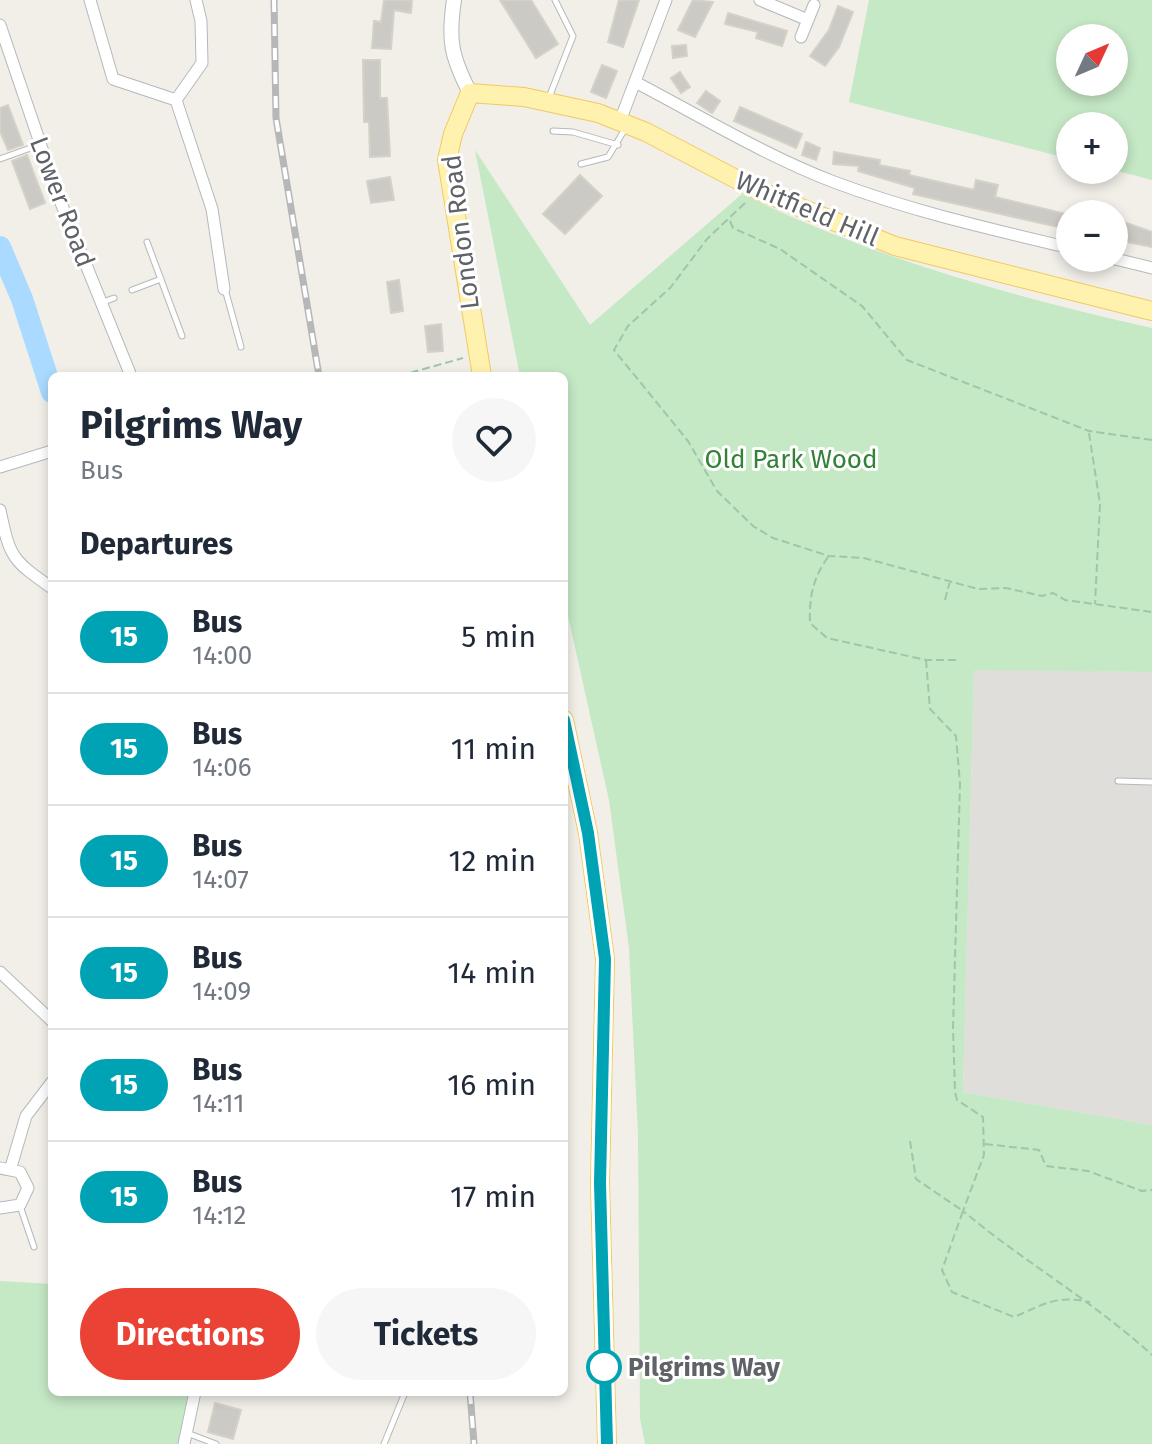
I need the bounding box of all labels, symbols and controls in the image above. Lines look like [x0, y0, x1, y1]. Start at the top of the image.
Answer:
north arrow [1056, 24, 1128, 96]
map controls [1056, 24, 1128, 272]
button: + [1056, 112, 1128, 184]
street label: Lower Road [23, 132, 101, 272]
street label: London Road [436, 153, 486, 311]
street label: Whitfield Hill [731, 165, 884, 253]
button: − [1056, 200, 1128, 272]
button: heart [452, 398, 536, 482]
text: Pilgrims Way [80, 402, 302, 448]
park label: Old Park Wood [704, 444, 878, 475]
text: Bus [80, 455, 123, 486]
text: Departures [80, 526, 233, 562]
text: Bus [192, 604, 242, 640]
text: 5 min [461, 619, 536, 655]
text: 15 [110, 620, 138, 653]
text: 14:00 [192, 640, 252, 671]
text: Bus [192, 716, 242, 752]
text: 11 min [451, 731, 536, 767]
text: 15 [110, 732, 138, 765]
text: 14:06 [192, 752, 252, 783]
text: Bus [192, 828, 242, 864]
text: 12 min [448, 843, 536, 879]
text: 15 [110, 844, 138, 877]
text: 14:07 [192, 864, 249, 895]
text: Bus [192, 940, 242, 976]
text: 14 min [447, 955, 536, 991]
text: 15 [110, 956, 138, 989]
text: 14:09 [192, 976, 251, 1007]
text: Bus [192, 1052, 242, 1088]
text: 16 min [447, 1067, 536, 1103]
text: 15 [110, 1068, 138, 1101]
text: 14:11 [192, 1088, 244, 1119]
text: Bus [192, 1164, 242, 1200]
text: 17 min [450, 1179, 536, 1215]
text: 15 [110, 1180, 138, 1213]
text: 14:12 [192, 1200, 246, 1231]
button: Directions [80, 1288, 300, 1380]
button: Tickets [316, 1288, 536, 1380]
marker: Pilgrims Way [587, 1350, 621, 1384]
place label: Pilgrims Way [628, 1352, 781, 1383]

